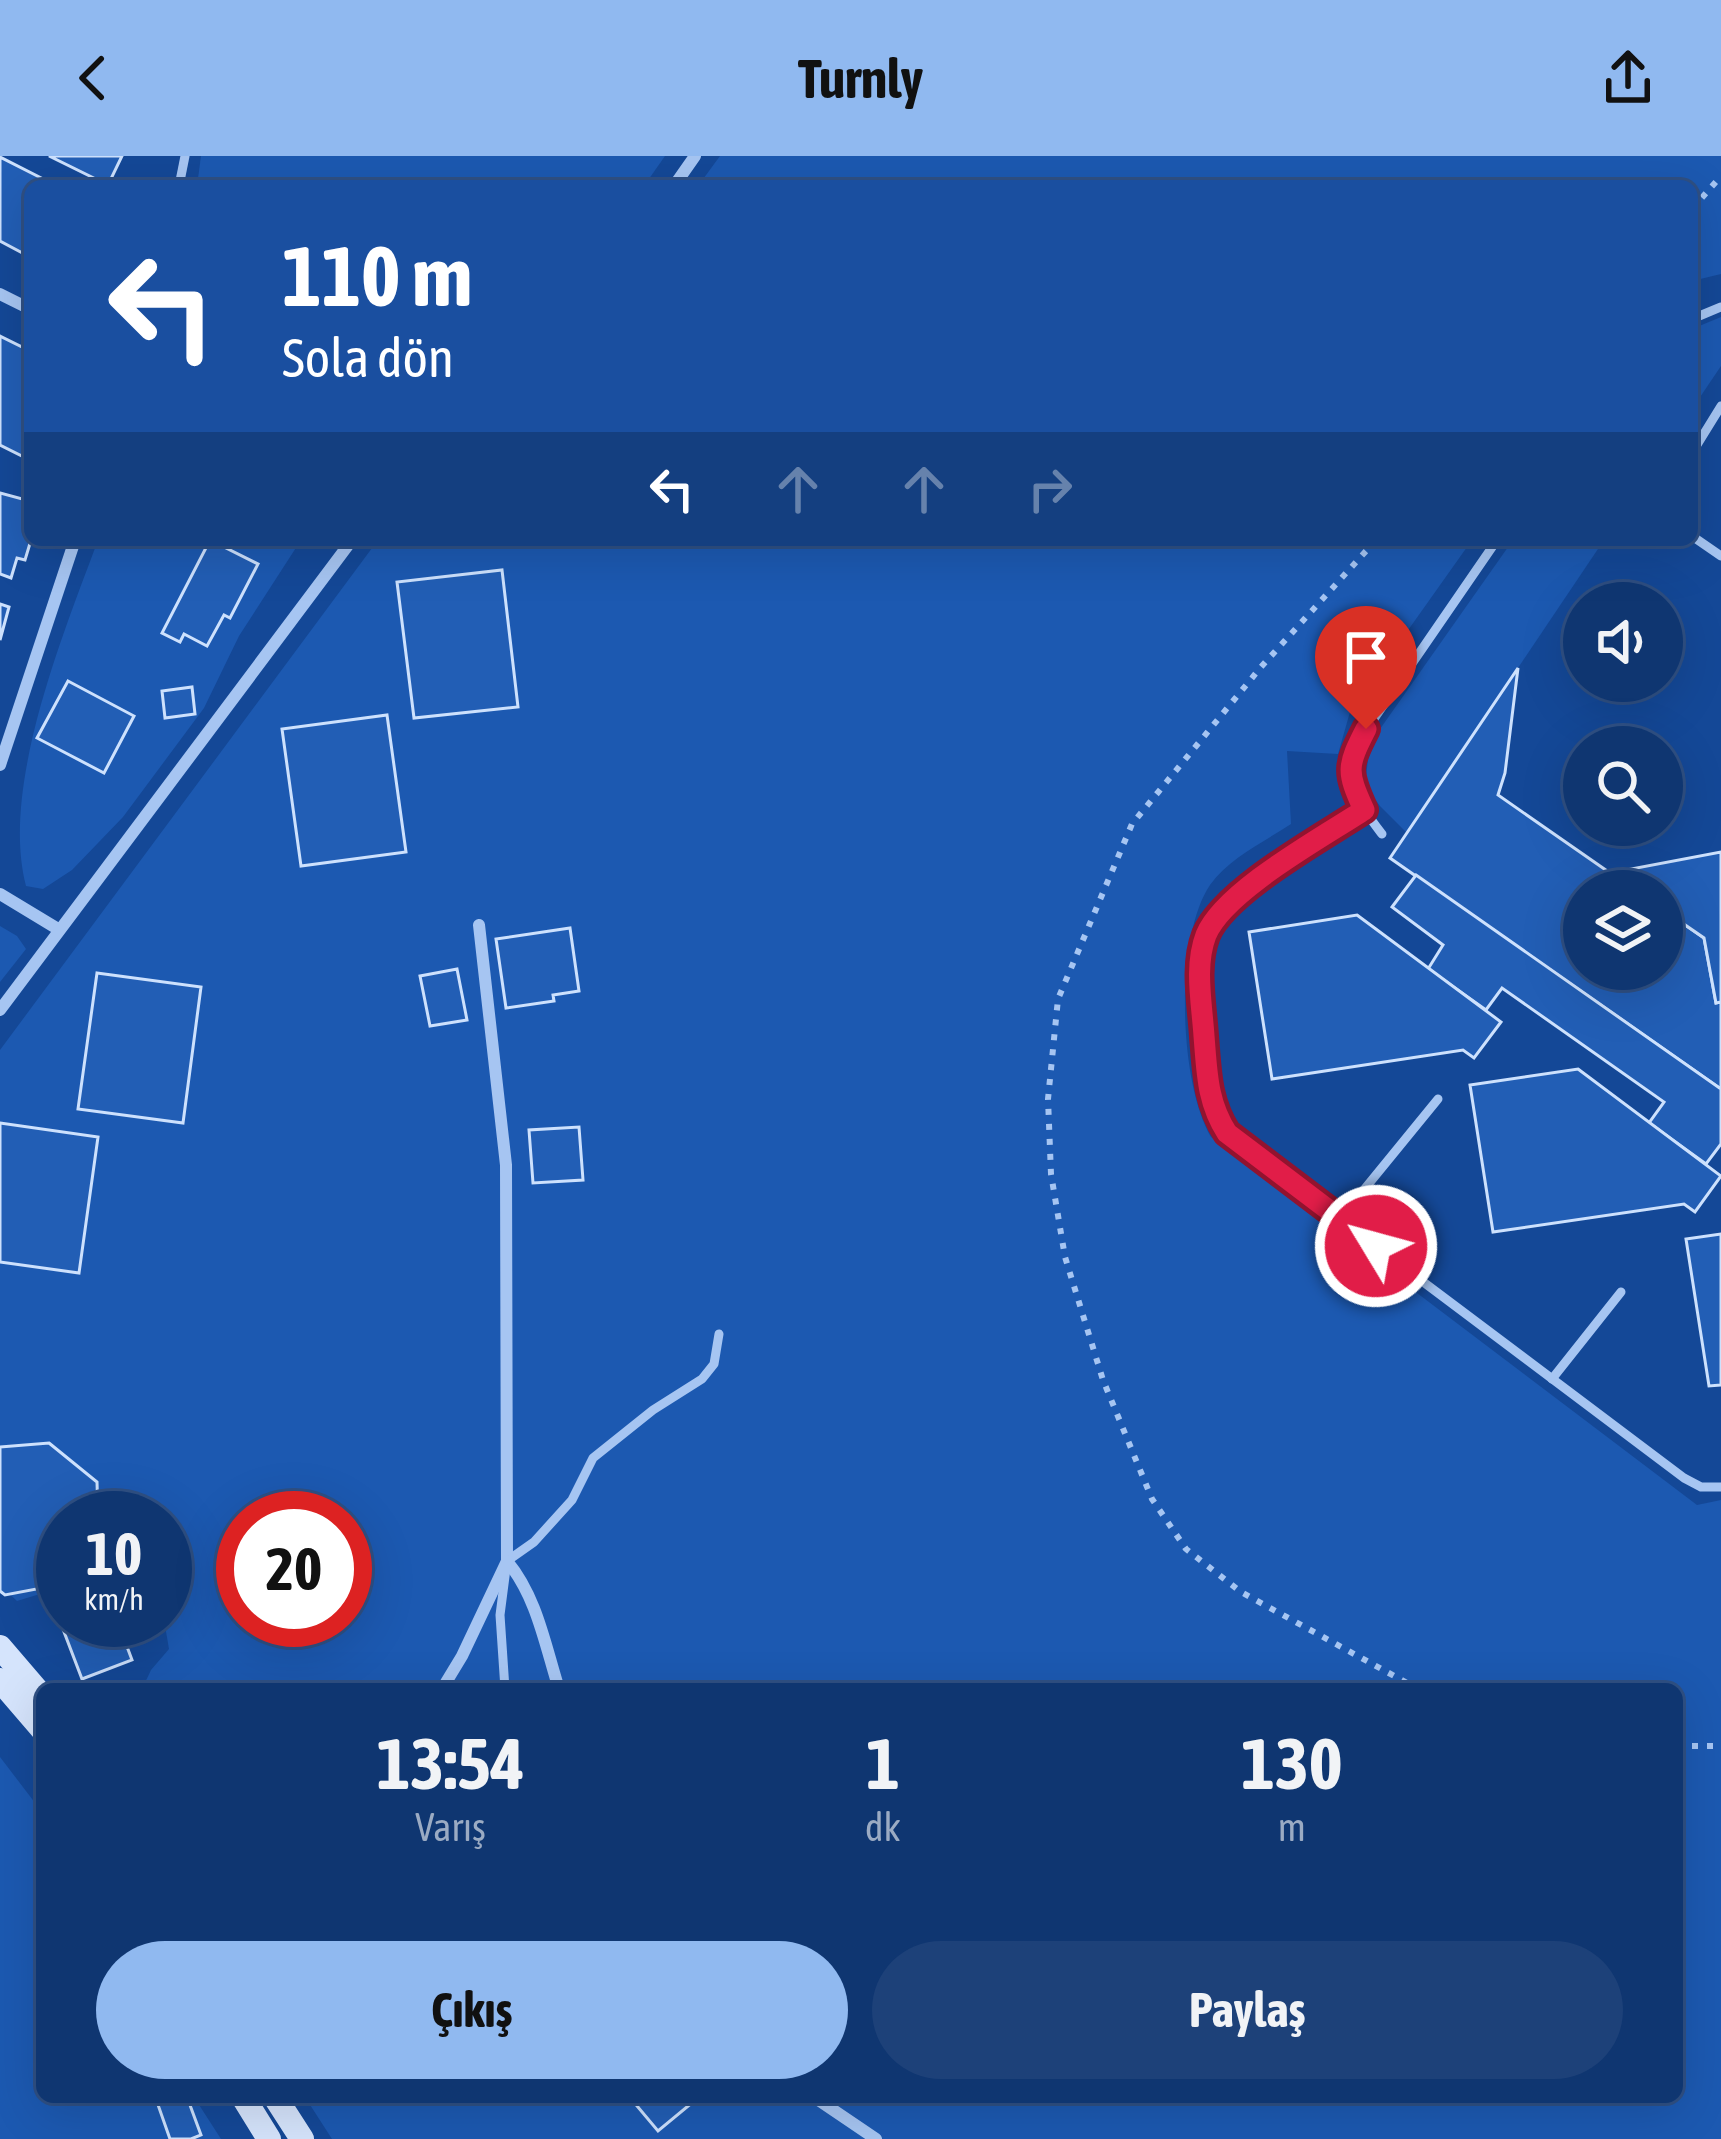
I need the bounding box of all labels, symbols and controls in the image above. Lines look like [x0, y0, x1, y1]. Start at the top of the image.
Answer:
icon: back [60, 45, 126, 111]
icon: share [1595, 45, 1661, 111]
text: Turnly [798, 48, 923, 109]
icon: left [84, 228, 240, 384]
text: 110 m [282, 228, 472, 324]
text: Sola dön [282, 327, 454, 388]
icon: left [639, 456, 705, 522]
icon: ahead [765, 456, 831, 522]
icon: ahead [891, 456, 957, 522]
icon: right [1017, 456, 1083, 522]
map controls [1563, 582, 1683, 990]
button: sound [1563, 582, 1683, 702]
pin [1315, 606, 1417, 729]
icon: arrive [1333, 624, 1399, 690]
button: search [1563, 726, 1683, 846]
button: layers [1563, 870, 1683, 990]
position arrow [1313, 1183, 1439, 1309]
speed limit sign: 20 [216, 1491, 372, 1647]
text: 10 [86, 1519, 142, 1588]
text: km/h [84, 1582, 144, 1616]
text: 13:54 [376, 1722, 525, 1804]
text: 1 [866, 1722, 900, 1804]
text: 130 [1241, 1722, 1343, 1804]
text: Varış [415, 1805, 486, 1849]
text: dk [865, 1805, 901, 1849]
text: m [1278, 1805, 1306, 1849]
button: Çıkış [96, 1941, 848, 2079]
button: Paylaş [872, 1941, 1623, 2079]

